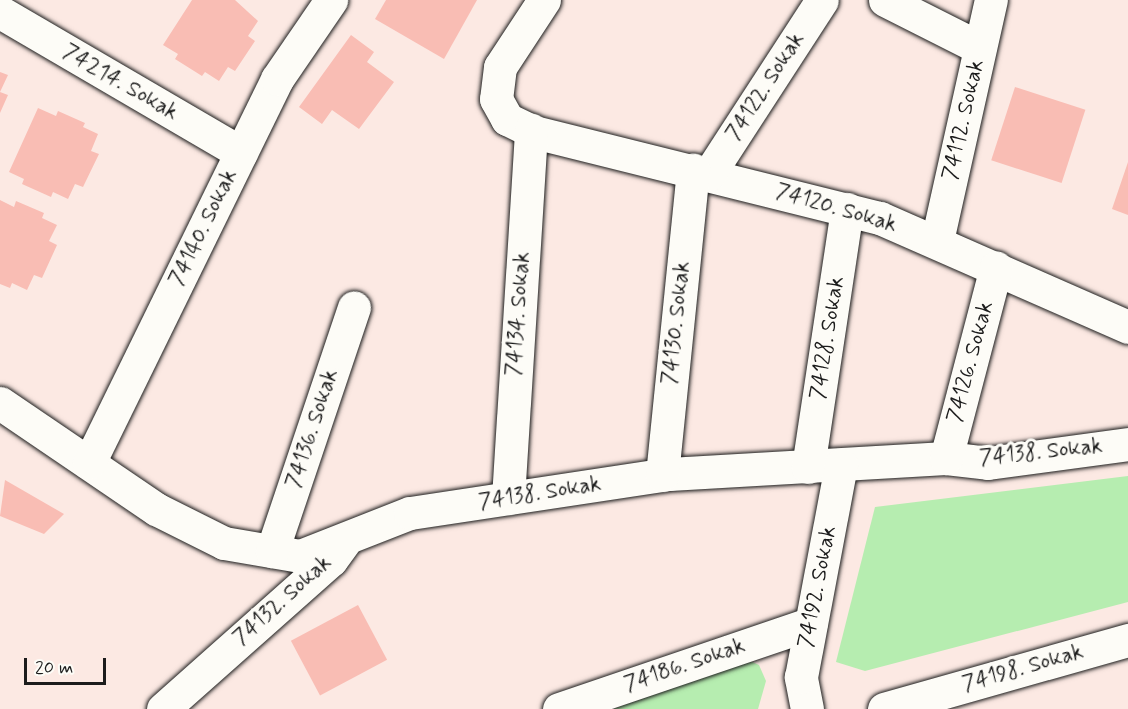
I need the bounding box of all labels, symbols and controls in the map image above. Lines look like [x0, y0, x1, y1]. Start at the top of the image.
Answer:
street label: 74122. Sokak [721, 28, 811, 146]
street label: 74214. Sokak [57, 39, 183, 127]
street label: 74112. Sokak [937, 57, 991, 183]
street label: 74140. Sokak [164, 165, 244, 291]
street label: 74120. Sokak [772, 179, 900, 239]
street label: 74134. Sokak [501, 251, 537, 377]
street label: 74130. Sokak [657, 260, 697, 386]
street label: 74128. Sokak [805, 275, 851, 401]
street label: 74126. Sokak [942, 299, 1000, 425]
street label: 74136. Sokak [281, 366, 345, 492]
street label: 74138. Sokak [978, 433, 1104, 473]
street label: 74138. Sokak [477, 471, 603, 517]
street label: 74192. Sokak [793, 524, 843, 650]
street label: 74132. Sokak [228, 550, 338, 652]
street label: 74186. Sokak [621, 633, 749, 699]
street label: 74198. Sokak [960, 639, 1086, 699]
scale bar [27, 646, 110, 684]
text: 20 m [35, 656, 73, 680]

